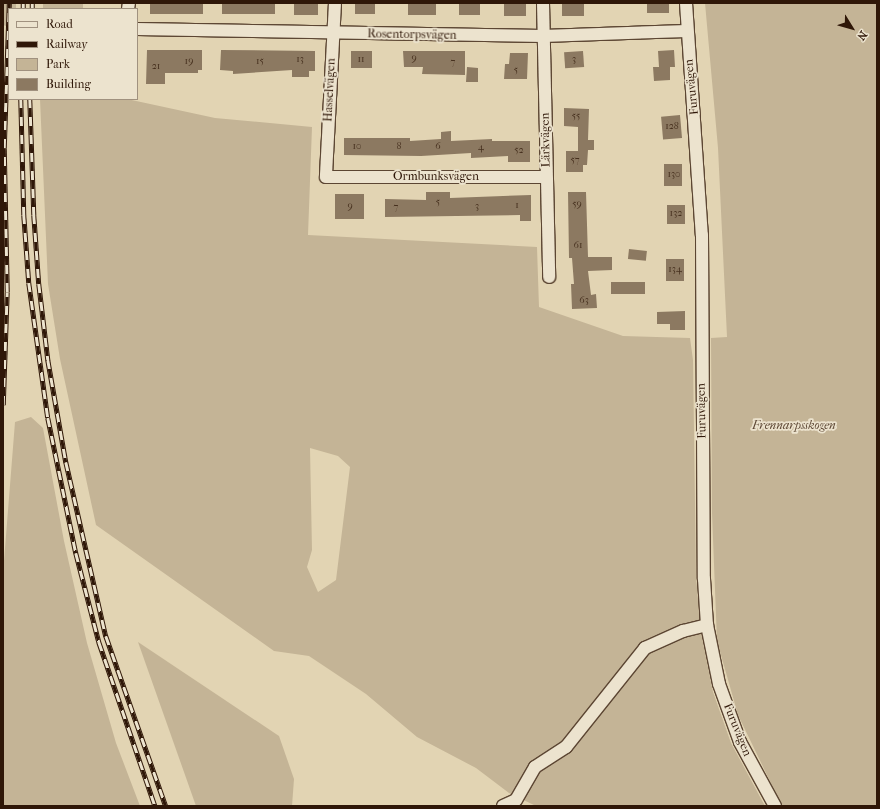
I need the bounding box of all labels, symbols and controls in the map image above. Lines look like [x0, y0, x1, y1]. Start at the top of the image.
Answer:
legend [8, 8, 138, 100]
north arrow [832, 8, 872, 48]
text: Road [46, 17, 73, 31]
street label: Rosentorpsvägen [367, 27, 457, 43]
text: N [854, 28, 870, 43]
text: Railway [46, 37, 88, 51]
house number: 9 [411, 53, 417, 65]
house number: 13 [296, 54, 304, 66]
house number: 11 [357, 54, 365, 66]
house number: 3 [572, 54, 576, 66]
house number: 19 [185, 56, 193, 68]
house number: 15 [256, 56, 264, 68]
text: Park [46, 57, 70, 71]
house number: 7 [451, 57, 455, 69]
street label: Hasselvägen [321, 58, 339, 122]
street label: Furuvägen [682, 58, 702, 116]
house number: 21 [152, 61, 160, 73]
house number: 5 [514, 65, 518, 77]
text: Building [46, 77, 91, 91]
house number: 55 [572, 111, 580, 123]
street label: Lärkvägen [538, 113, 554, 167]
house number: 128 [665, 121, 679, 133]
house number: 10 [352, 141, 362, 153]
house number: 8 [396, 141, 402, 153]
house number: 6 [435, 141, 441, 153]
house number: 4 [478, 142, 484, 154]
house number: 52 [514, 145, 524, 157]
house number: 57 [570, 155, 580, 167]
house number: 130 [667, 169, 681, 181]
street label: Ormbunksvägen [393, 170, 479, 184]
house number: 5 [436, 197, 440, 209]
house number: 59 [572, 199, 582, 211]
house number: 1 [515, 200, 519, 212]
house number: 9 [347, 201, 353, 213]
house number: 3 [475, 201, 479, 213]
house number: 7 [394, 202, 398, 214]
house number: 132 [670, 208, 682, 220]
house number: 61 [574, 240, 582, 252]
house number: 134 [668, 264, 682, 276]
house number: 63 [579, 295, 589, 307]
street label: Furuvägen [694, 383, 710, 439]
park label: Frennarpsskogen [752, 419, 836, 433]
street label: Furuvägen [720, 701, 754, 759]

